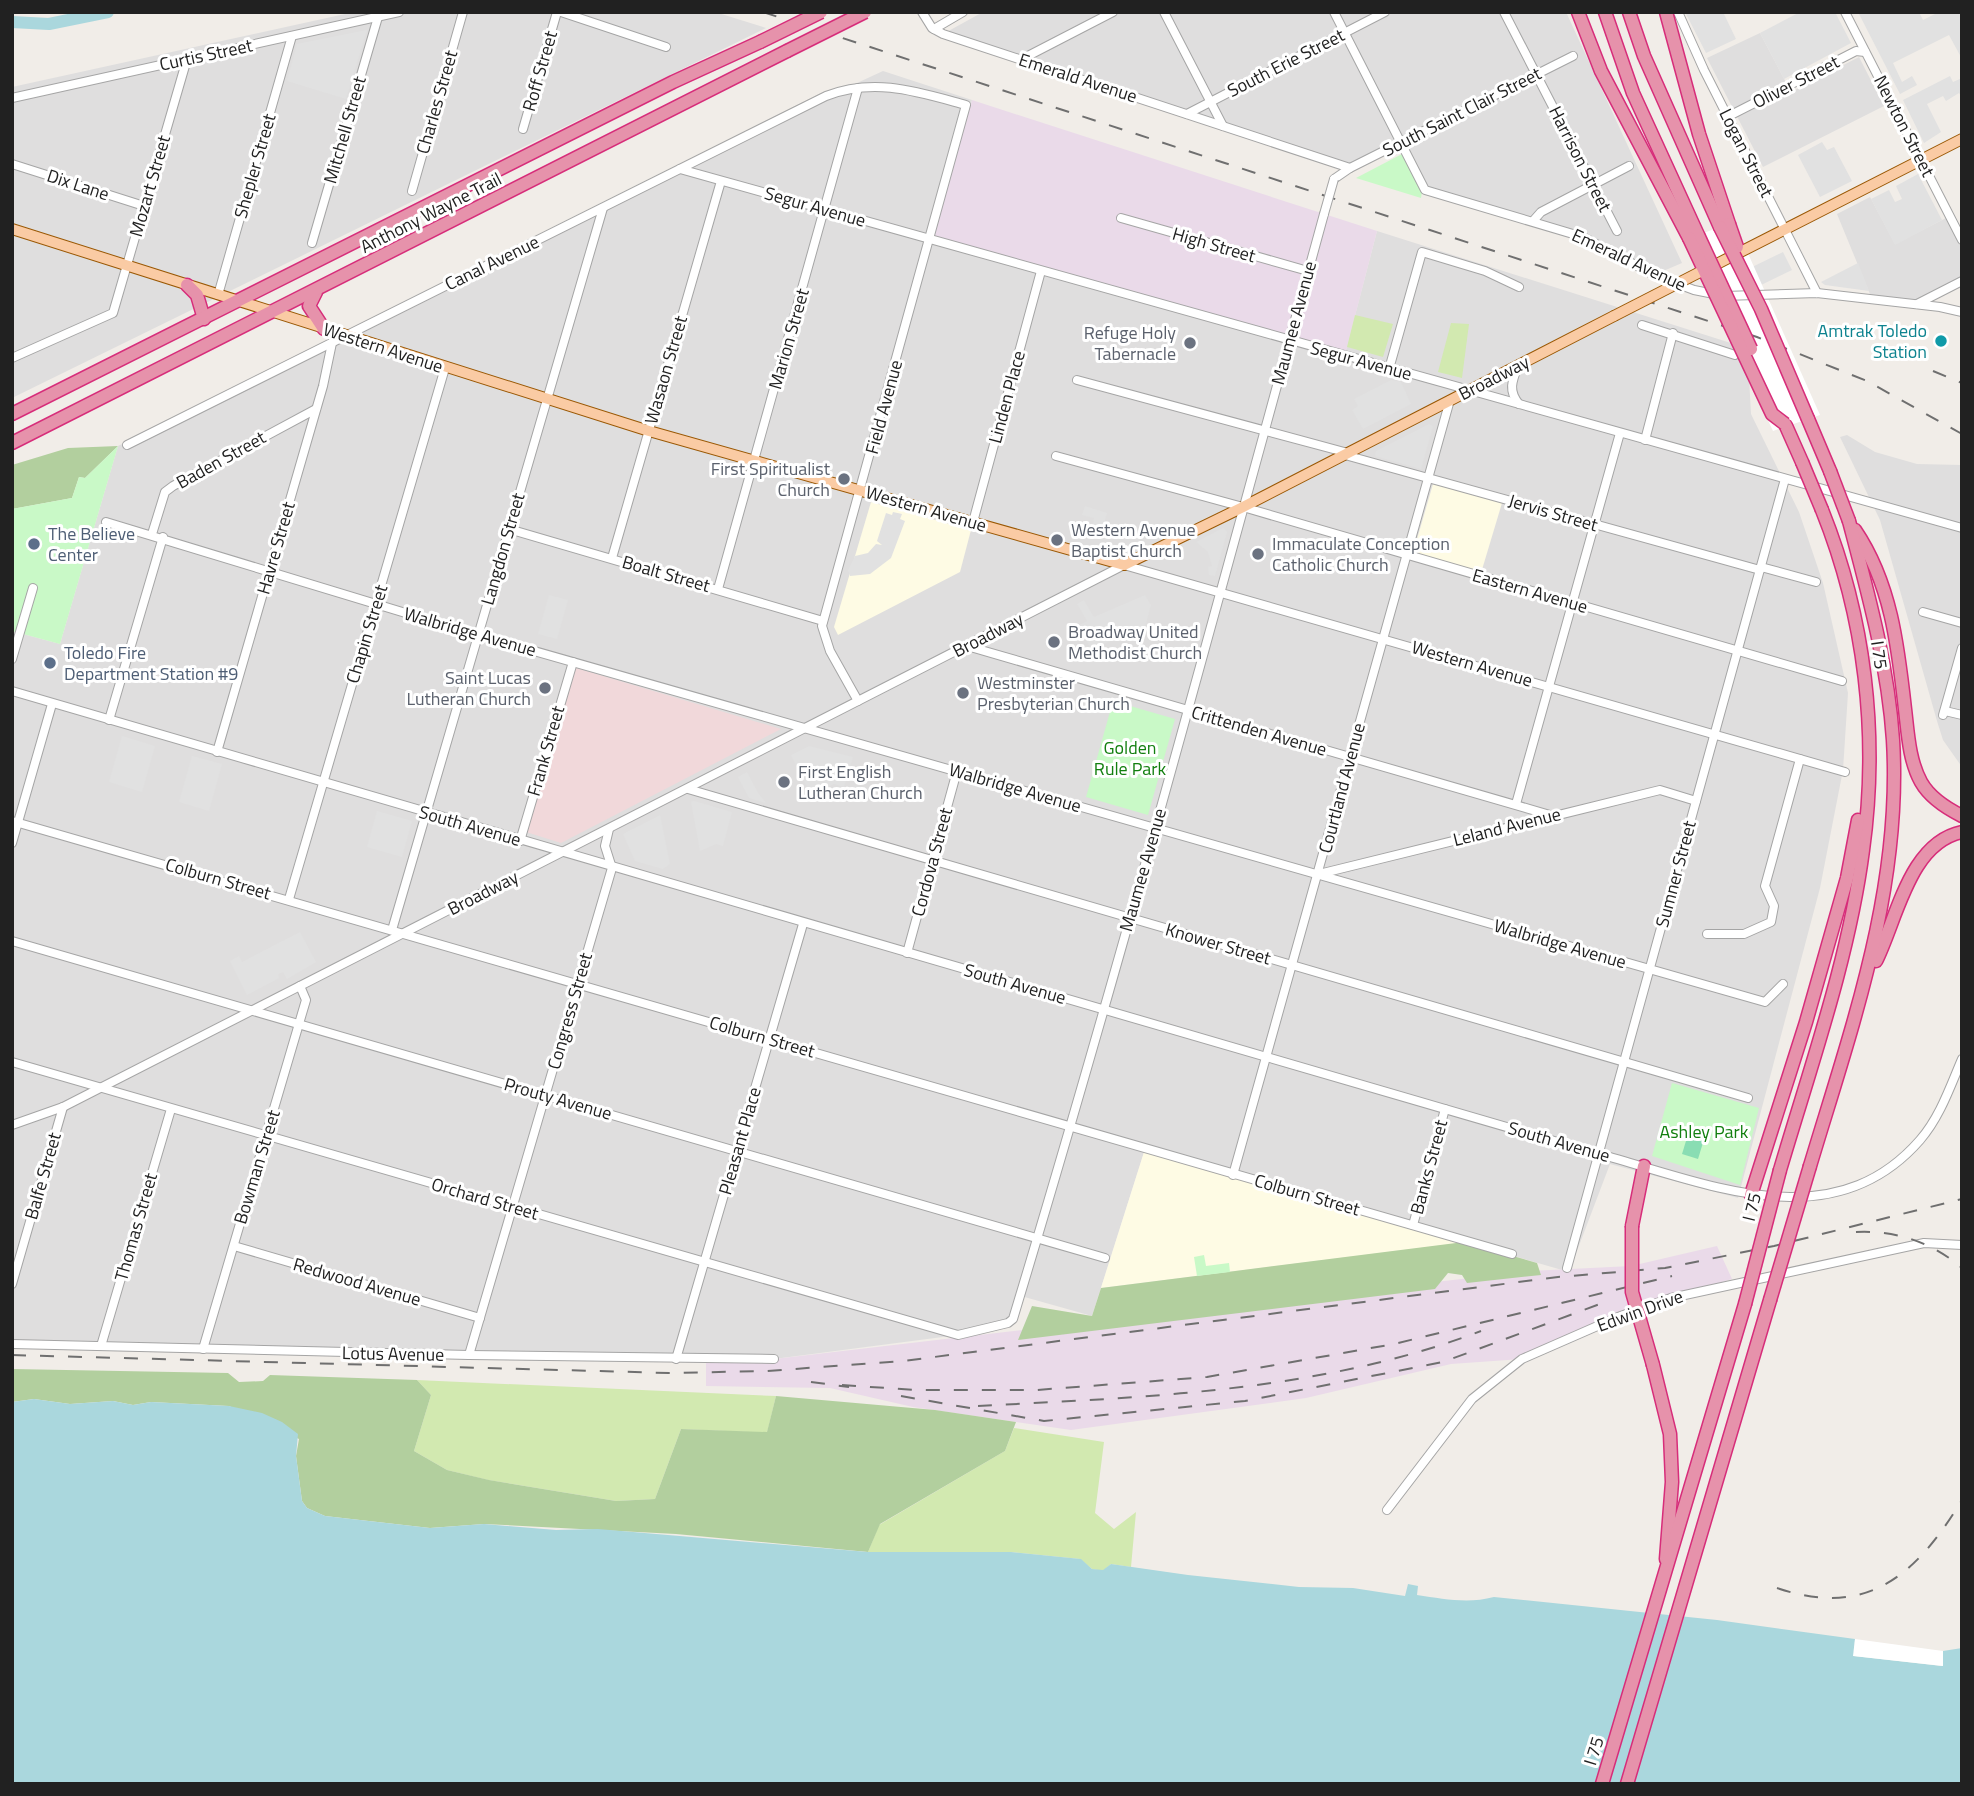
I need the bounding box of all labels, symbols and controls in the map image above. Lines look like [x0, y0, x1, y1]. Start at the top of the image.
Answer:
street label: South Erie Street [1222, 21, 1350, 104]
street label: Roff Street [515, 27, 564, 114]
street label: Curtis Street [157, 31, 256, 78]
street label: Charles Street [409, 46, 464, 157]
street label: Emerald Avenue [1015, 46, 1141, 109]
street label: Oliver Street [1748, 48, 1844, 115]
street label: South Saint Clair Street [1378, 60, 1546, 163]
street label: Newton Street [1867, 70, 1942, 182]
street label: Mitchell Street [316, 72, 373, 187]
street label: Harrison Street [1542, 101, 1619, 217]
street label: Logan Street [1713, 104, 1781, 202]
street label: Shepler Street [227, 110, 283, 221]
street label: Mozart Street [122, 131, 177, 240]
street label: Dix Lane [44, 162, 113, 207]
street label: Anthony Wayne Trail [355, 165, 506, 260]
street label: Segur Avenue [761, 179, 869, 234]
street label: High Street [1169, 220, 1260, 269]
street label: Emerald Avenue [1568, 221, 1691, 298]
street label: Canal Avenue [440, 228, 544, 297]
street label: Maumee Avenue [1264, 258, 1323, 388]
street label: Marion Street [761, 285, 816, 392]
street label: Wasaon Street [637, 312, 694, 427]
street label: Western Avenue [320, 315, 447, 380]
place label: Amtrak Toledo Station [1818, 317, 1927, 365]
place label: Refuge Holy Tabernacle [1084, 319, 1176, 367]
marker: Amtrak Toledo Station [1933, 333, 1949, 349]
street label: Segur Avenue [1307, 334, 1415, 387]
marker: Refuge Holy Tabernacle [1182, 335, 1198, 351]
street label: Linden Place [981, 347, 1032, 446]
street label: Broadway [1454, 348, 1534, 407]
street label: Field Avenue [858, 357, 909, 457]
street label: Baden Street [171, 423, 271, 495]
place label: First Spiritualist Church [711, 455, 831, 503]
marker: First Spiritualist Church [836, 471, 852, 487]
street label: Western Avenue [863, 478, 990, 539]
street label: Jervis Street [1505, 487, 1602, 538]
street label: Langdon Street [474, 489, 532, 608]
street label: Havre Street [249, 498, 302, 597]
place label: Western Avenue Baptist Church [1071, 516, 1196, 564]
place label: The Believe Center [48, 520, 135, 568]
place label: Immaculate Conception Catholic Church [1272, 530, 1450, 578]
marker: Western Avenue Baptist Church [1049, 532, 1065, 548]
marker: The Believe Center [26, 536, 42, 552]
marker: Immaculate Conception Catholic Church [1250, 546, 1266, 562]
street label: Boalt Street [619, 548, 714, 599]
street label: Eastern Avenue [1469, 561, 1591, 620]
street label: Chapin Street [339, 581, 395, 687]
street label: Walbridge Avenue [401, 600, 540, 663]
street label: Broadway [948, 605, 1028, 664]
place label: Broadway United Methodist Church [1068, 618, 1202, 666]
street label: Western Avenue [1409, 633, 1536, 694]
marker: Broadway United Methodist Church [1046, 634, 1062, 650]
place label: Toledo Fire Department Station #9 [64, 639, 238, 687]
street label: I 75 [1864, 639, 1895, 671]
marker: Toledo Fire Department Station #9 [42, 655, 58, 671]
place label: Saint Lucas Lutheran Church [406, 664, 531, 712]
place label: Westminster Presbyterian Church [977, 669, 1130, 717]
marker: Saint Lucas Lutheran Church [537, 680, 553, 696]
marker: Westminster Presbyterian Church [955, 685, 971, 701]
street label: Crittenden Avenue [1188, 698, 1330, 763]
street label: Frank Street [520, 702, 571, 799]
street label: Courtland Avenue [1311, 720, 1372, 856]
park label: Golden Rule Park [1094, 734, 1166, 782]
street label: Walbridge Avenue [946, 756, 1085, 819]
place label: First English Lutheran Church [798, 758, 923, 806]
marker: First English Lutheran Church [776, 774, 792, 790]
street label: South Avenue [416, 798, 524, 853]
street label: Leland Avenue [1450, 800, 1564, 853]
street label: Cordova Street [904, 804, 959, 919]
street label: Maumee Avenue [1112, 805, 1173, 935]
street label: Sumner Street [1648, 817, 1703, 930]
street label: Colburn Street [162, 851, 275, 907]
street label: Broadway [443, 863, 523, 922]
street label: Walbridge Avenue [1491, 912, 1630, 975]
street label: Knower Street [1162, 916, 1275, 972]
street label: Congress Street [540, 949, 599, 1072]
street label: South Avenue [961, 956, 1069, 1011]
street label: Colburn Street [706, 1009, 819, 1065]
street label: Prouty Avenue [501, 1070, 615, 1127]
street label: Pleasant Place [711, 1084, 768, 1198]
street label: Bowman Street [226, 1106, 287, 1227]
street label: South Avenue [1505, 1114, 1613, 1169]
street label: Banks Street [1403, 1116, 1454, 1217]
park label: Ashley Park [1660, 1118, 1749, 1145]
street label: Balfe Street [17, 1128, 68, 1223]
street label: Colburn Street [1251, 1167, 1364, 1223]
street label: Thomas Street [107, 1169, 164, 1284]
street label: Orchard Street [428, 1170, 543, 1227]
street label: I 75 [1735, 1190, 1768, 1224]
street label: Redwood Avenue [290, 1250, 424, 1313]
street label: Edwin Drive [1593, 1282, 1687, 1339]
street label: Lotus Avenue [342, 1339, 444, 1368]
street label: I 75 [1576, 1733, 1611, 1768]

